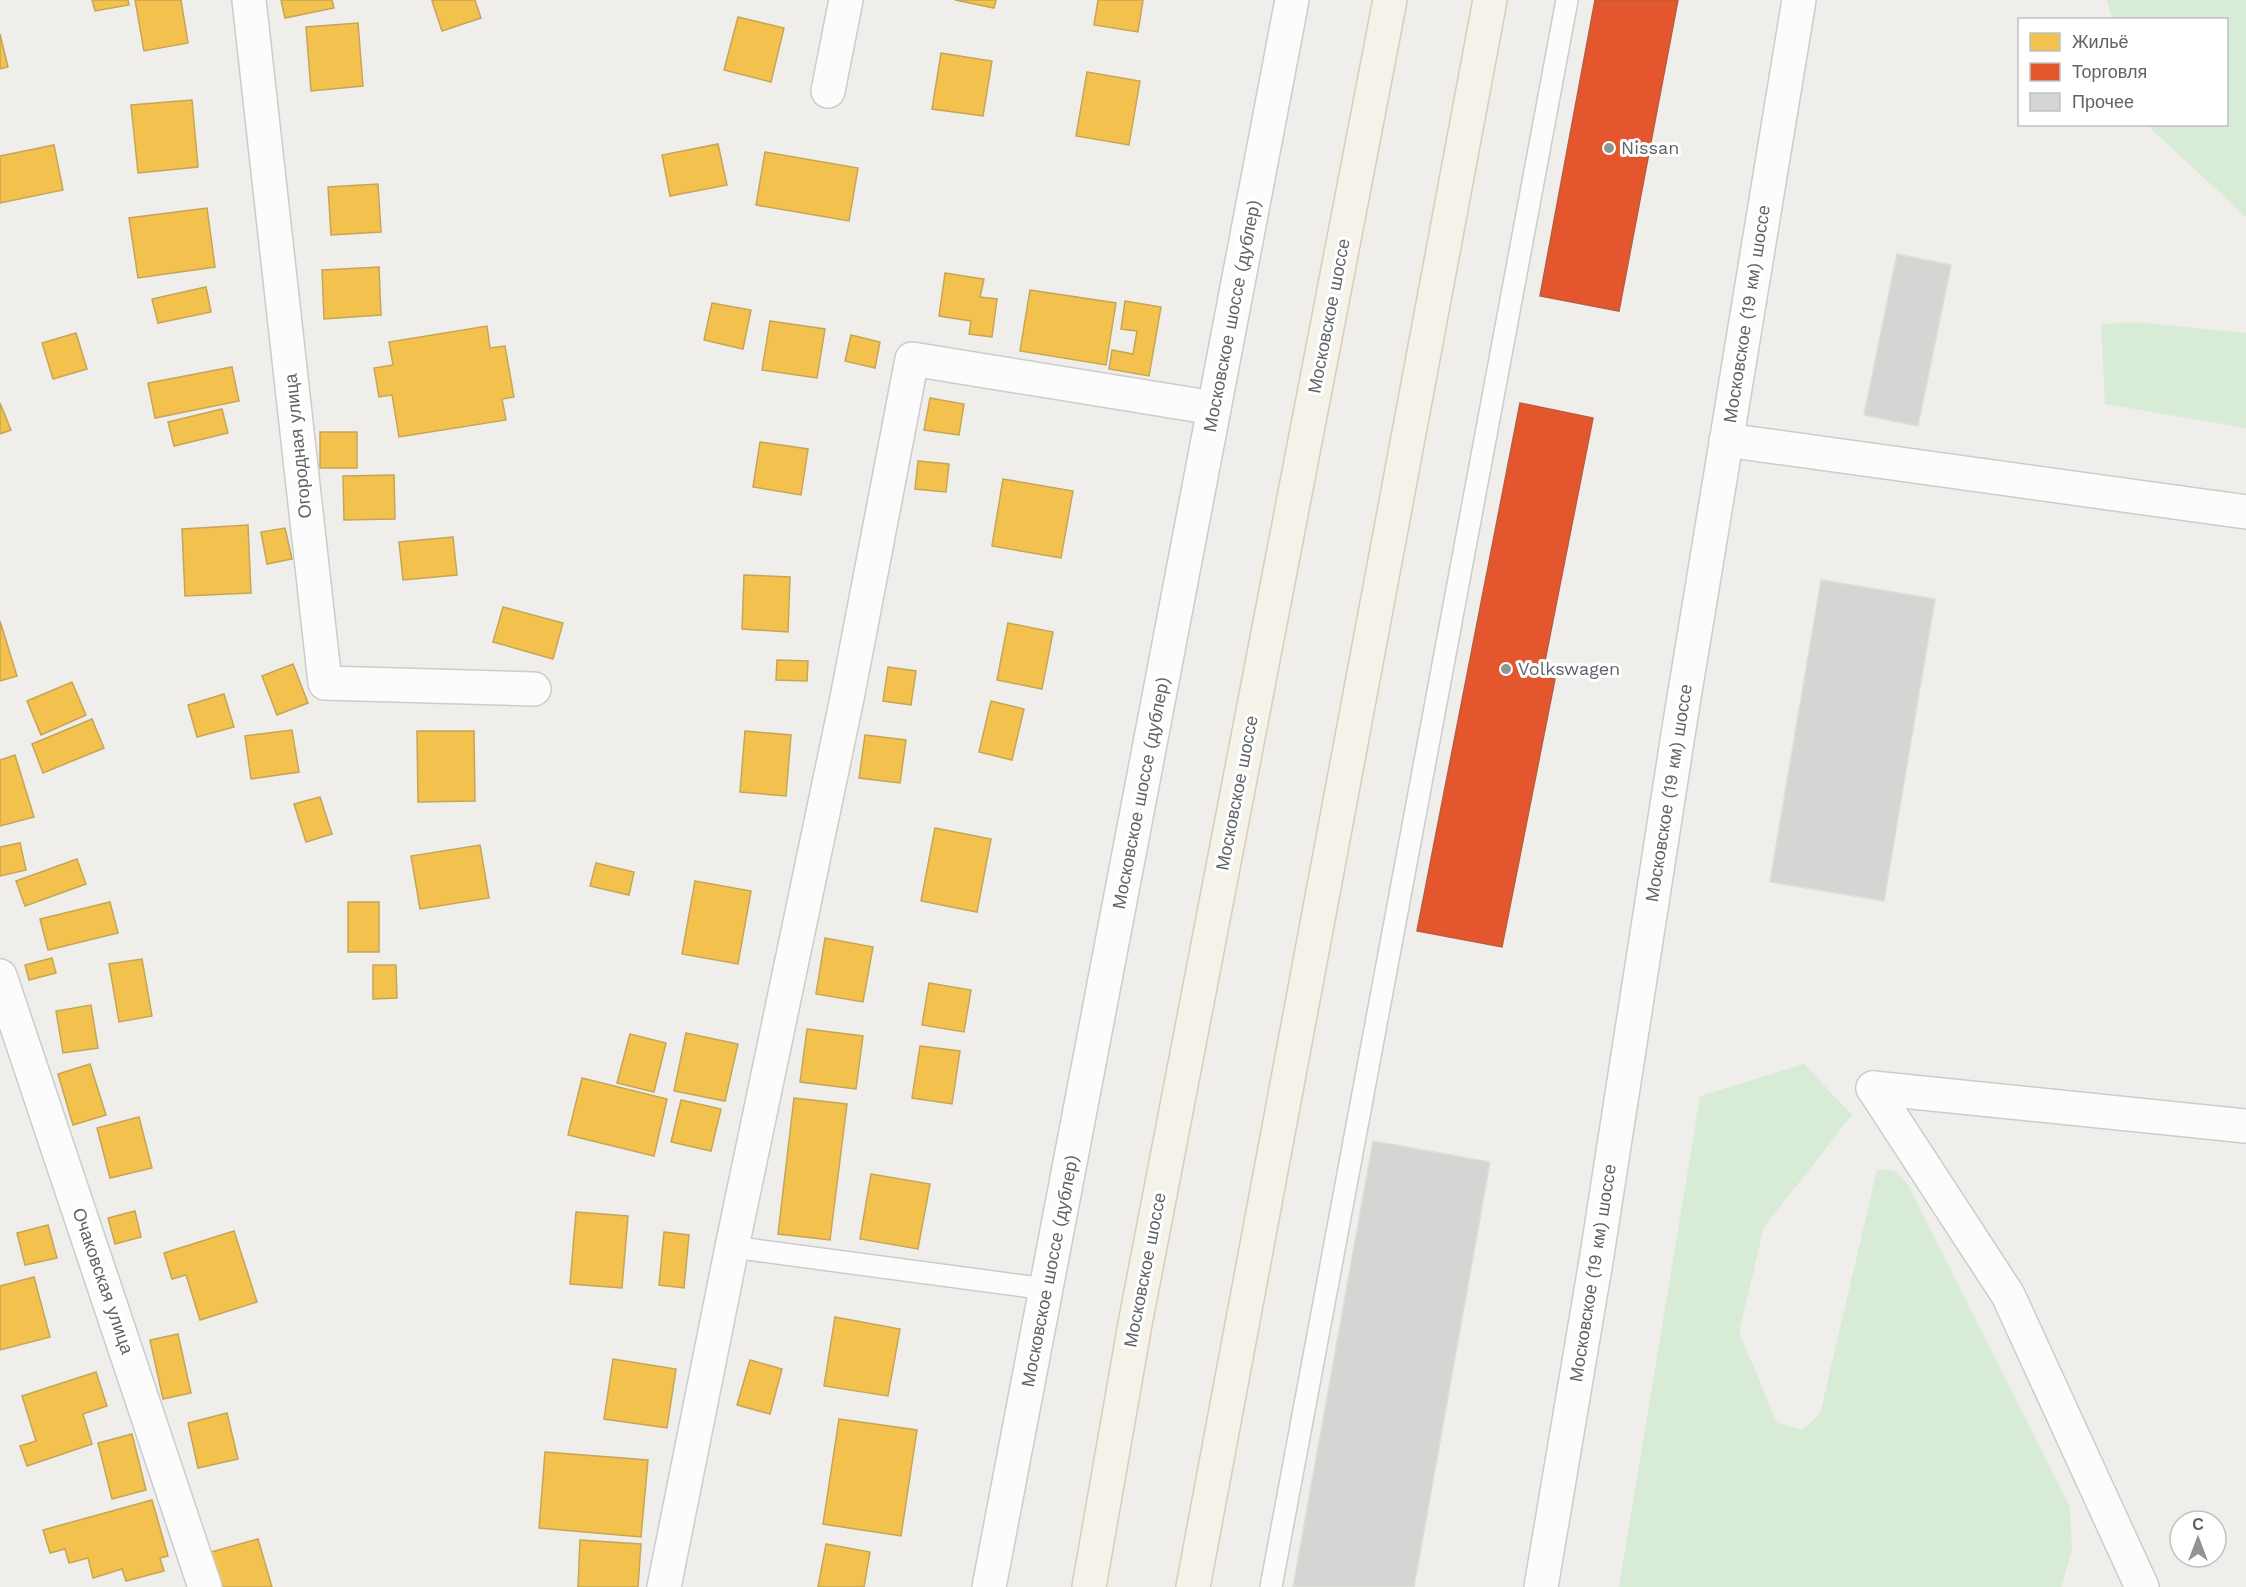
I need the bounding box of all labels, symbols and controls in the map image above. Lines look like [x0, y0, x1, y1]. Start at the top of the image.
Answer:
legend [2018, 18, 2228, 126]
text: Жильё [2072, 31, 2129, 52]
text: Торговля [2072, 61, 2147, 82]
text: Прочее [2072, 91, 2134, 112]
place label: Nissan [1621, 137, 1679, 158]
marker: Nissan [1602, 141, 1616, 155]
street label: Московское шоссе (дублер) [1199, 198, 1264, 434]
street label: Московское (19 км) шоссе [1719, 204, 1774, 424]
street label: Московское шоссе [1303, 237, 1354, 395]
street label: Огородная улица [279, 372, 316, 520]
place label: Volkswagen [1518, 658, 1620, 679]
marker: Volkswagen [1499, 662, 1513, 676]
street label: Московское шоссе (дублер) [1108, 675, 1173, 911]
street label: Московское (19 км) шоссе [1641, 683, 1696, 903]
street label: Московское шоссе [1211, 714, 1262, 872]
street label: Московское шоссе (дублер) [1017, 1153, 1082, 1389]
street label: Московское (19 км) шоссе [1565, 1163, 1620, 1383]
street label: Московское шоссе [1119, 1191, 1170, 1349]
street label: Очаковская улица [69, 1205, 139, 1358]
north arrow [2168, 1509, 2228, 1569]
text: С [2192, 1515, 2204, 1534]

